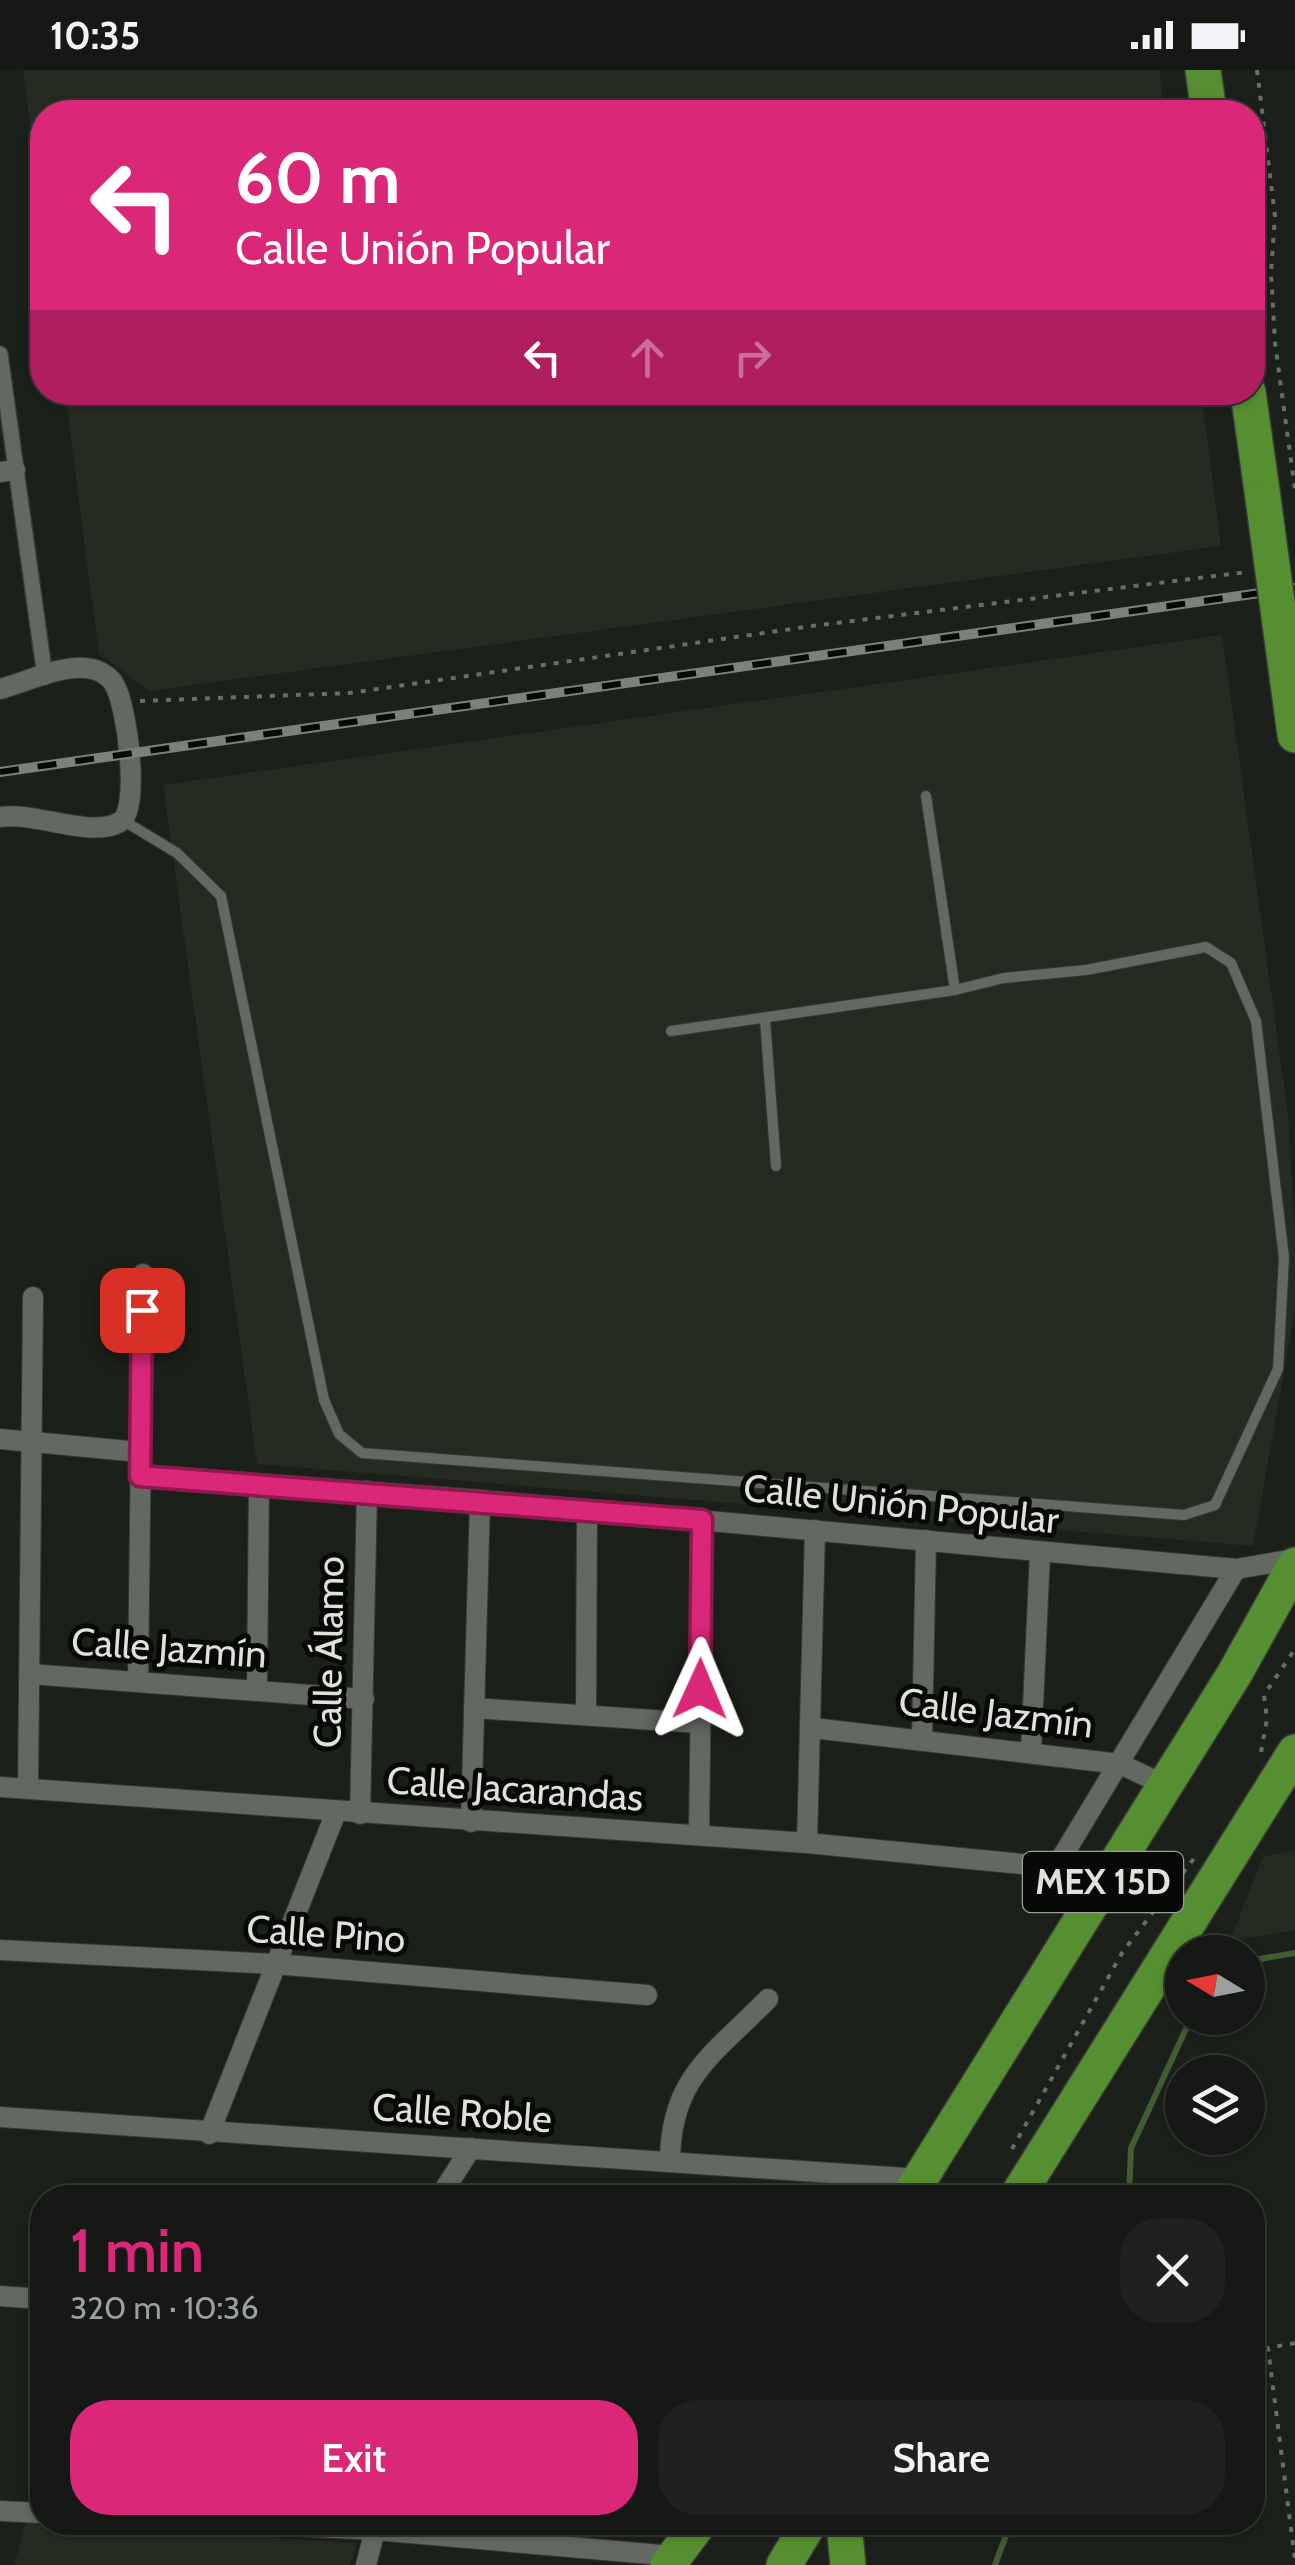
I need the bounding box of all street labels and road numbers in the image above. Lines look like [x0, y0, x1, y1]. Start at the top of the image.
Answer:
street label: Calle Unión Popular [741, 1464, 1061, 1543]
street label: Calle Álamo [303, 1556, 354, 1748]
street label: Calle Jazmín [70, 1617, 268, 1678]
street label: Calle Jazmín [896, 1677, 1096, 1748]
street label: Calle Jacarandas [385, 1756, 645, 1821]
road number: MEX 15D [1023, 1852, 1183, 1912]
street label: Calle Pino [245, 1905, 407, 1962]
street label: Calle Roble [371, 2083, 553, 2142]

